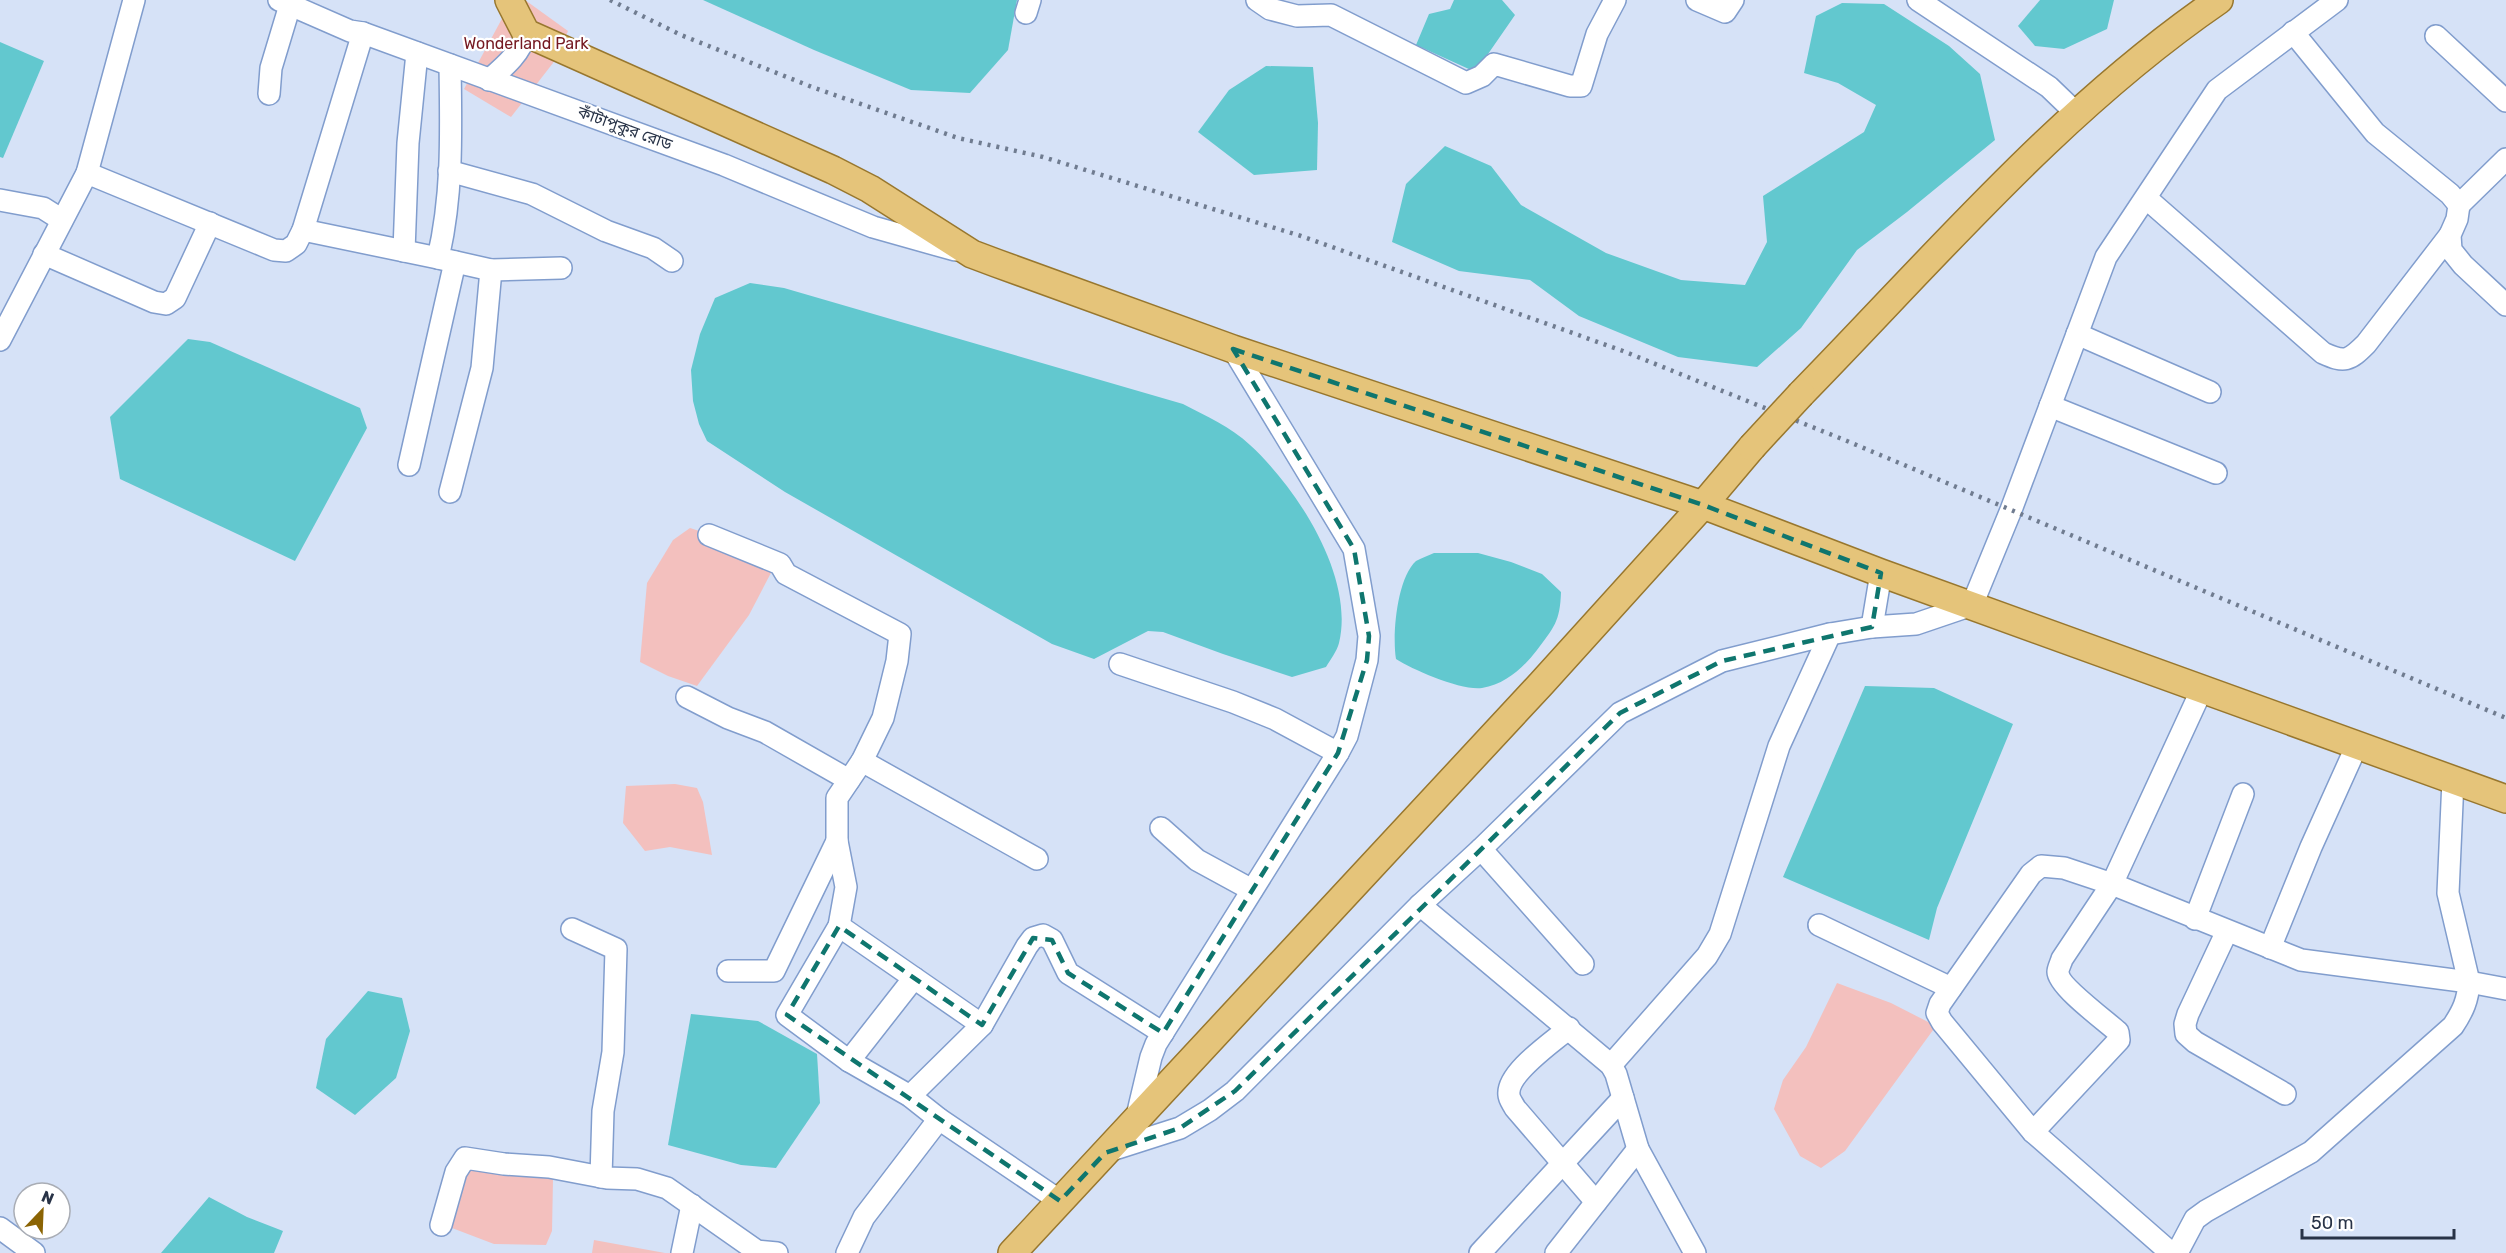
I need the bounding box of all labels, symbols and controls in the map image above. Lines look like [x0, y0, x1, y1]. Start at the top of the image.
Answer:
park label: Wonderland Park [463, 34, 589, 53]
street label: কাঁটাপুকুর রোড [574, 102, 675, 154]
north arrow [12, 1181, 72, 1241]
text: N [39, 1187, 57, 1209]
scale bar [2302, 1202, 2454, 1240]
text: 50 m [2311, 1212, 2354, 1234]

